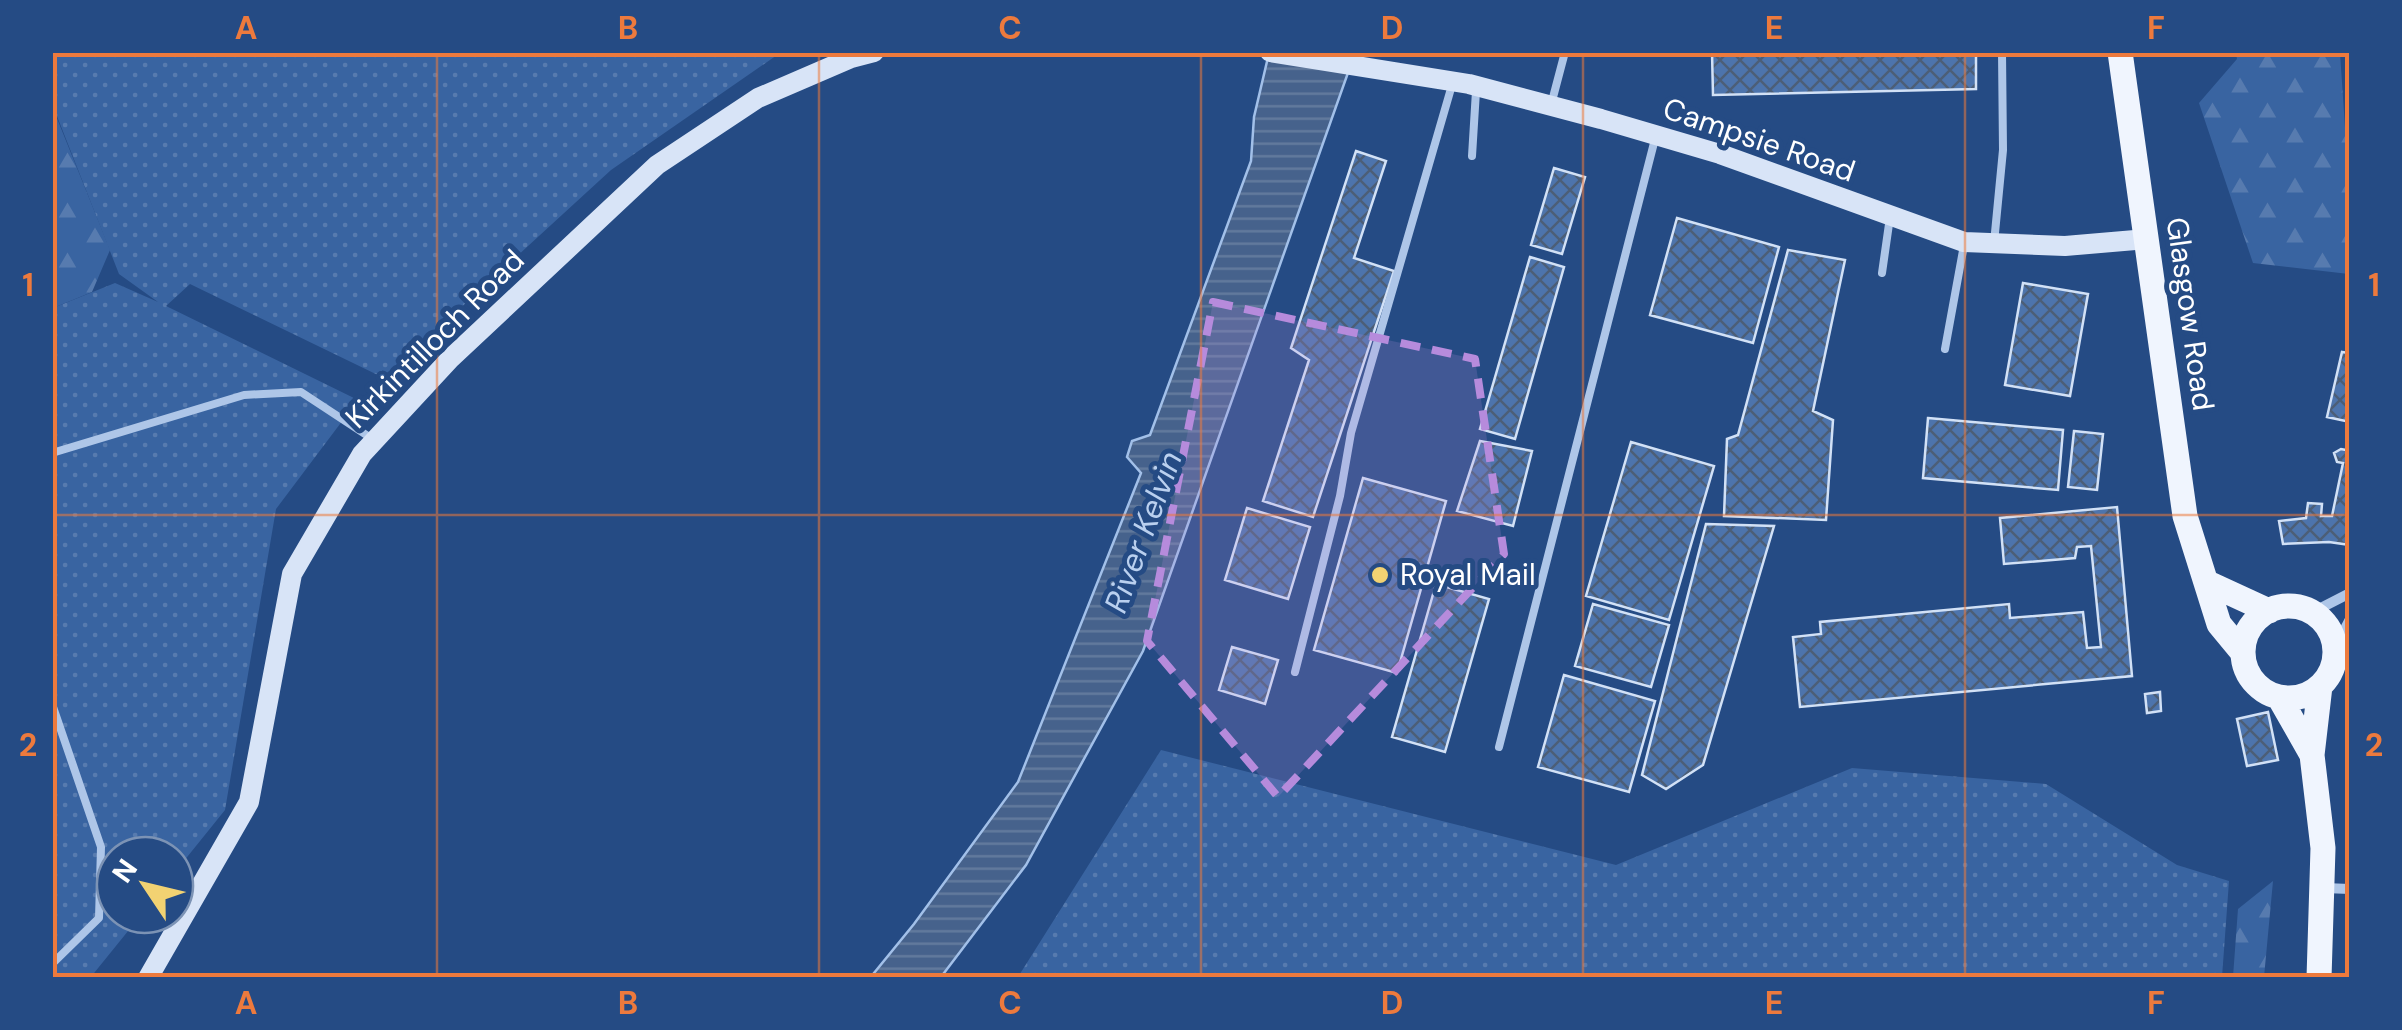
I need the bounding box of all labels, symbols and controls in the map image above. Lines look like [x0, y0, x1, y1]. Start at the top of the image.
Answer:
text: A [235, 7, 257, 49]
text: B [618, 7, 638, 49]
text: C [998, 7, 1022, 49]
text: D [1381, 7, 1403, 49]
text: E [1765, 7, 1783, 49]
text: F [2147, 7, 2165, 49]
street label: Campsie Road [1658, 88, 1860, 191]
street label: Glasgow Road [2158, 215, 2223, 413]
street label: Kirkintilloch Road [337, 241, 532, 436]
text: 1 [22, 264, 34, 306]
text: 1 [2368, 264, 2380, 306]
water label: River Kelvin [1094, 445, 1192, 619]
place label: Royal Mail [1400, 555, 1536, 594]
marker: Royal Mail [1369, 564, 1391, 586]
text: 2 [19, 724, 37, 766]
text: 2 [2365, 724, 2383, 766]
north arrow [95, 835, 195, 935]
text: N [104, 852, 146, 890]
text: A [235, 982, 257, 1024]
text: B [618, 982, 638, 1024]
text: C [998, 982, 1022, 1024]
text: D [1381, 982, 1403, 1024]
text: E [1765, 982, 1783, 1024]
text: F [2147, 982, 2165, 1024]

